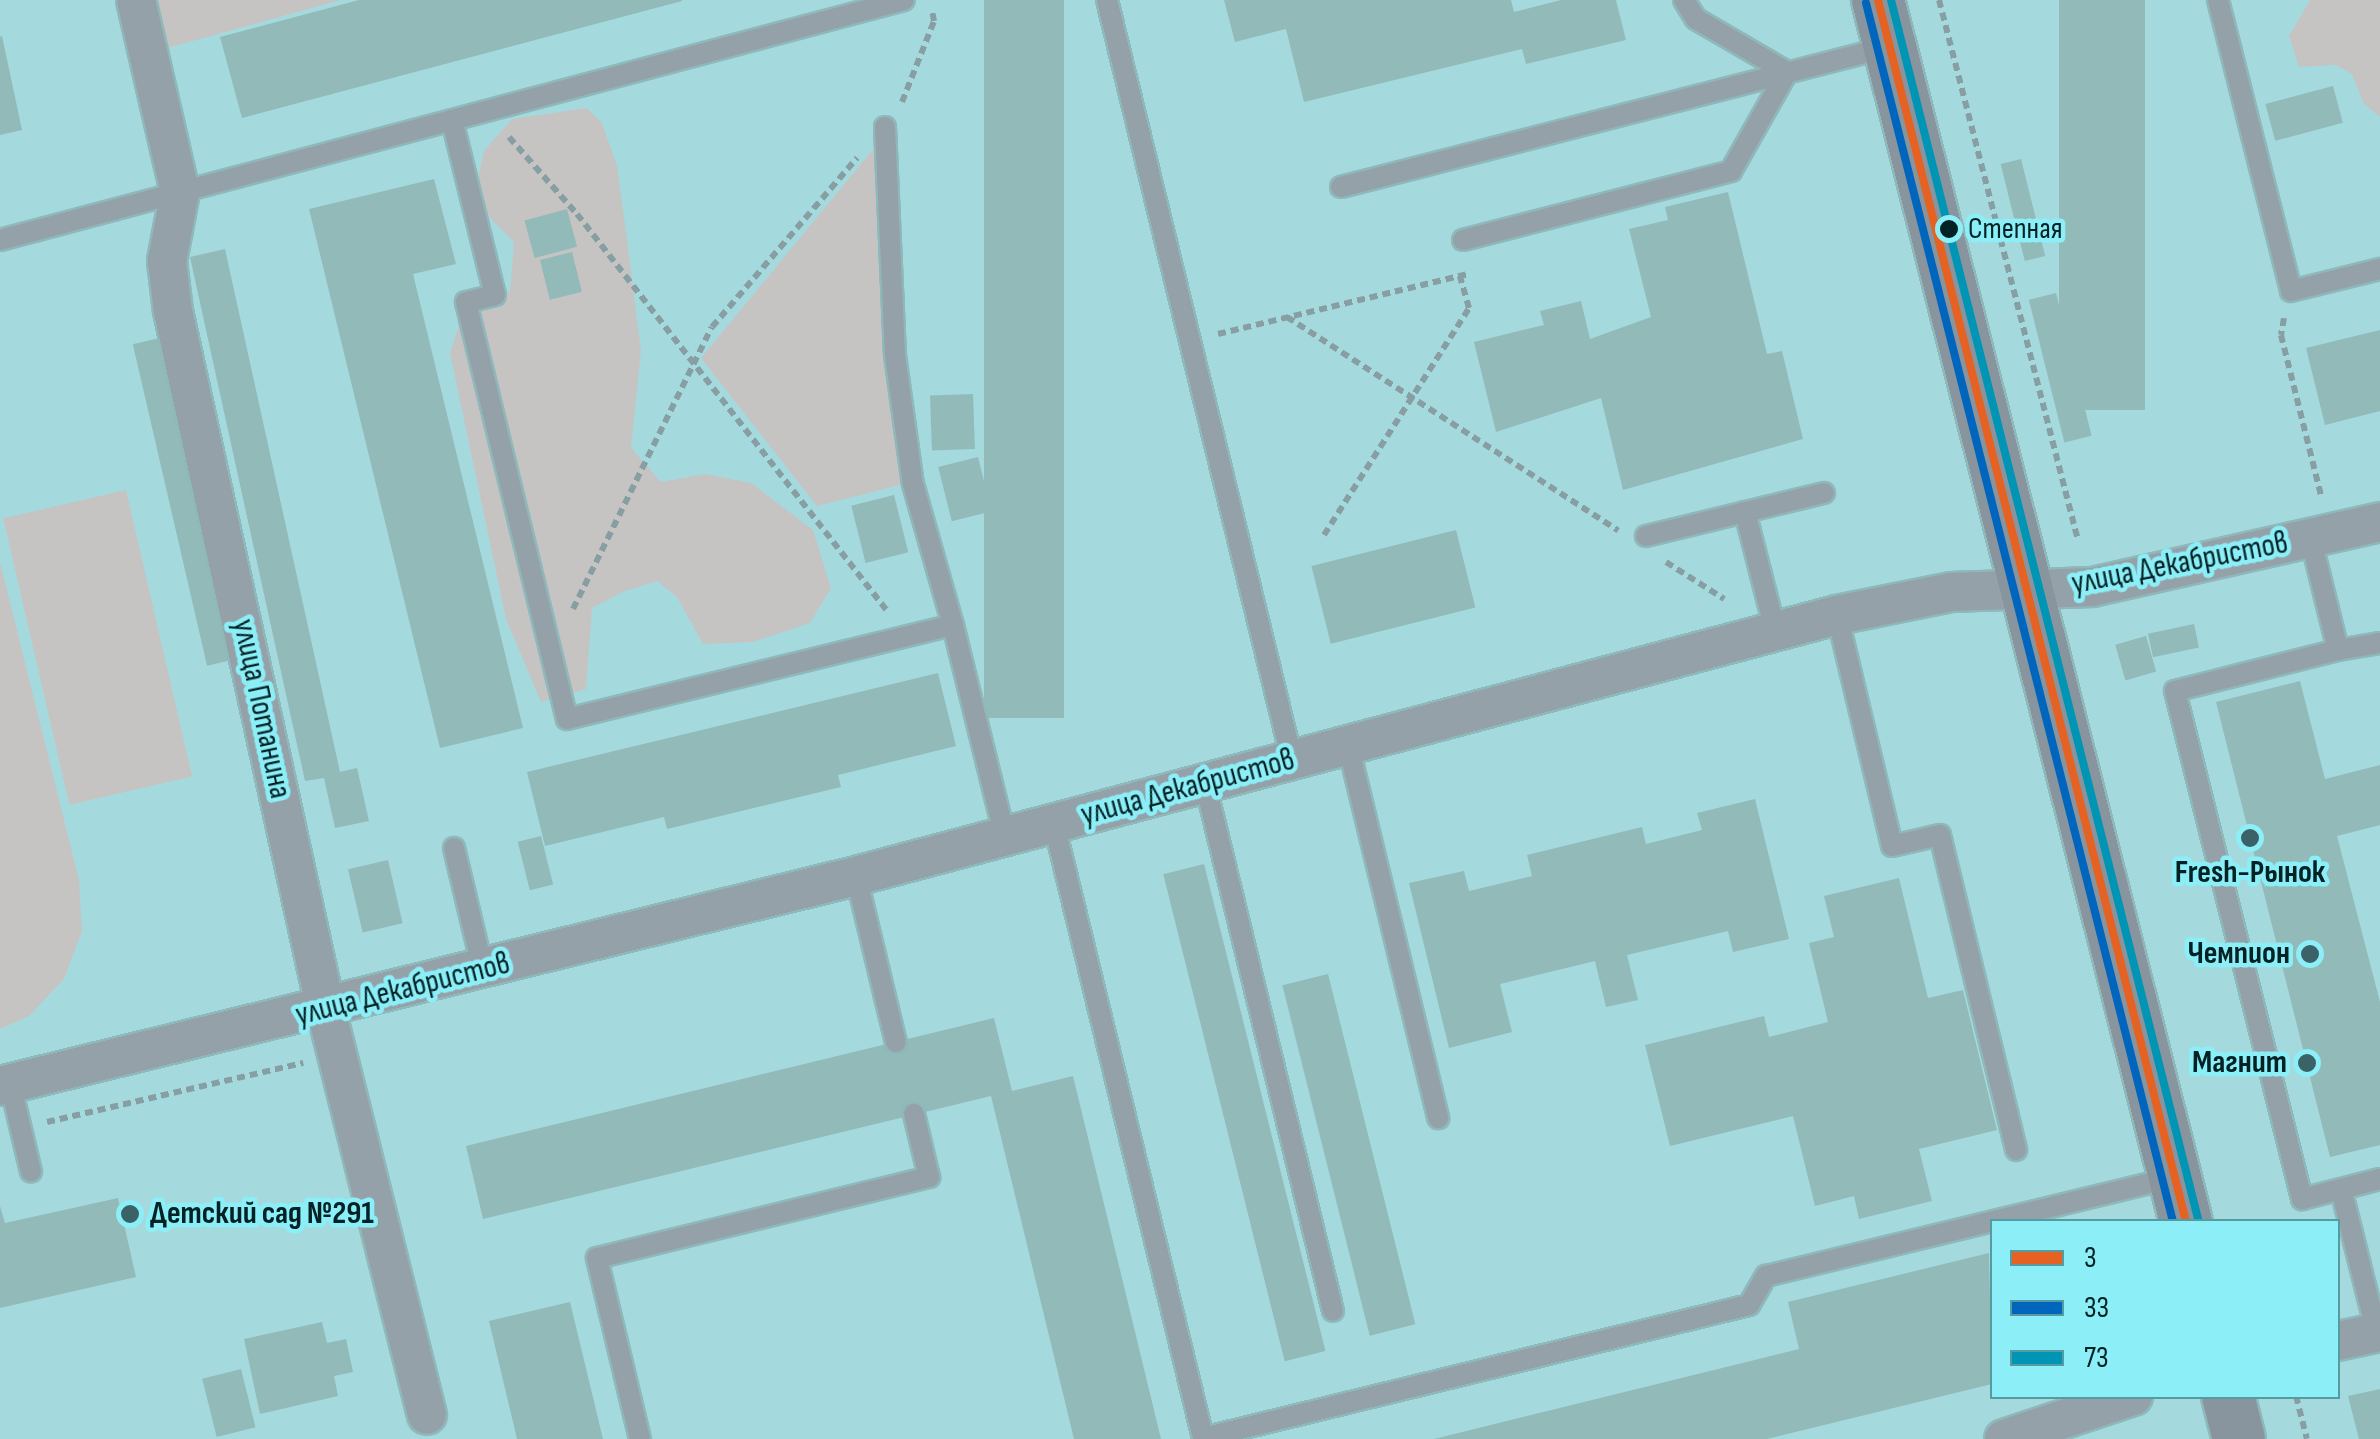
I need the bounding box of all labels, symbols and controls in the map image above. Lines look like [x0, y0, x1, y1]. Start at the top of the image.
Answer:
place label: Степная [1968, 211, 2062, 247]
marker: Степная [1939, 219, 1959, 239]
street label: улица Декабристов [2069, 524, 2291, 604]
street label: улица Потанина [223, 616, 299, 802]
street label: улица Декабристов [1077, 741, 1299, 835]
marker: Fresh-Рынок [2239, 827, 2261, 849]
place label: Fresh-Рынок [2175, 854, 2325, 892]
place label: Чемпион [2187, 935, 2290, 973]
marker: Чемпион [2299, 943, 2321, 965]
street label: улица Декабристов [292, 945, 514, 1035]
place label: Магнит [2192, 1044, 2287, 1082]
marker: Магнит [2296, 1052, 2318, 1074]
place label: Детский сад №291 [150, 1195, 374, 1233]
marker: Детский сад №291 [119, 1203, 141, 1225]
legend [1990, 1219, 2340, 1399]
text: 3 [2084, 1240, 2097, 1276]
text: 33 [2084, 1290, 2109, 1326]
text: 73 [2084, 1340, 2109, 1376]

